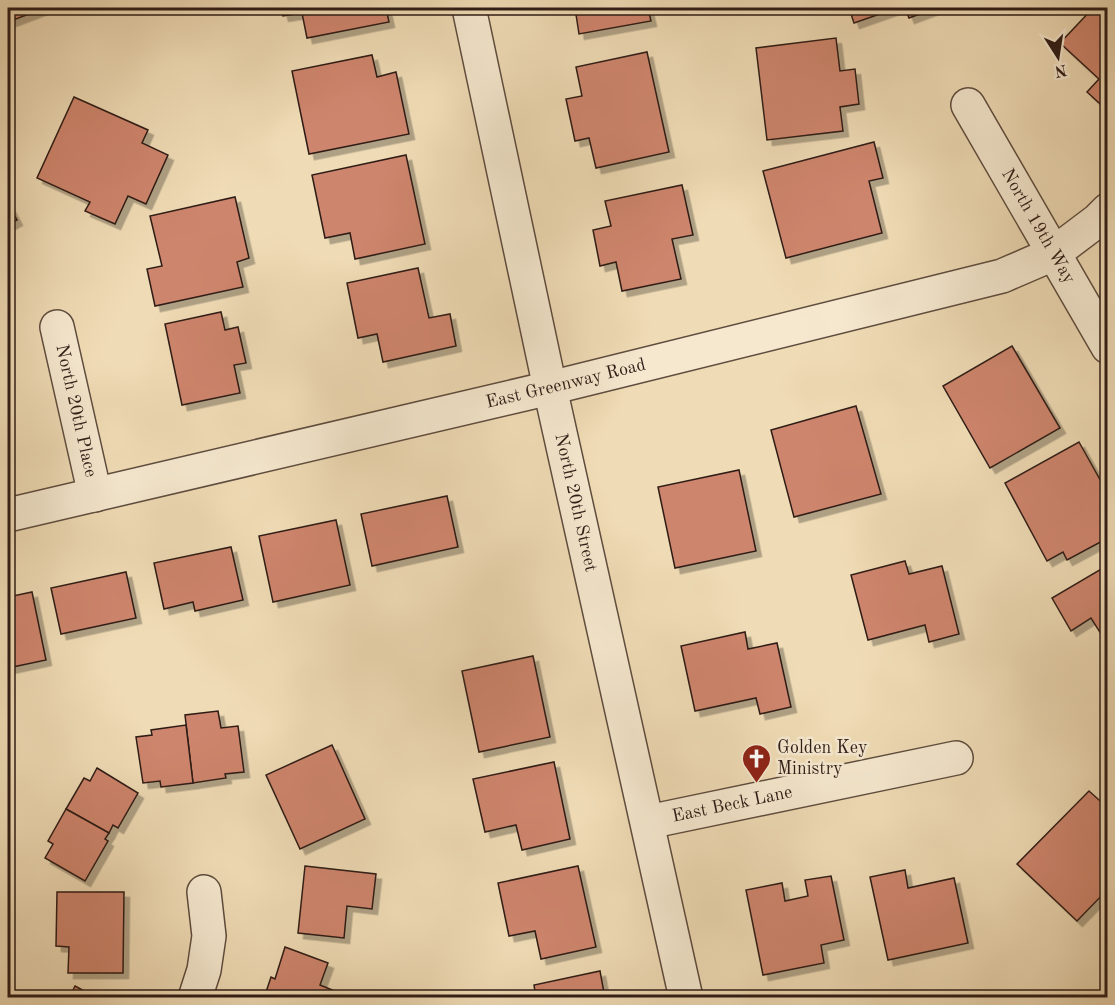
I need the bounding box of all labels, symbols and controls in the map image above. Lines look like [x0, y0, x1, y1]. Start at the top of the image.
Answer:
north arrow [1028, 27, 1088, 87]
text: N [1052, 61, 1068, 79]
street label: North 19th Way [998, 166, 1079, 287]
street label: North 20th Place [52, 343, 100, 479]
street label: East Greenway Road [484, 356, 648, 412]
street label: North 20th Street [551, 432, 600, 574]
place label: Golden Key Ministry [777, 739, 868, 778]
church icon: Golden Key Ministry [740, 742, 772, 784]
street label: East Beck Lane [670, 783, 794, 826]

